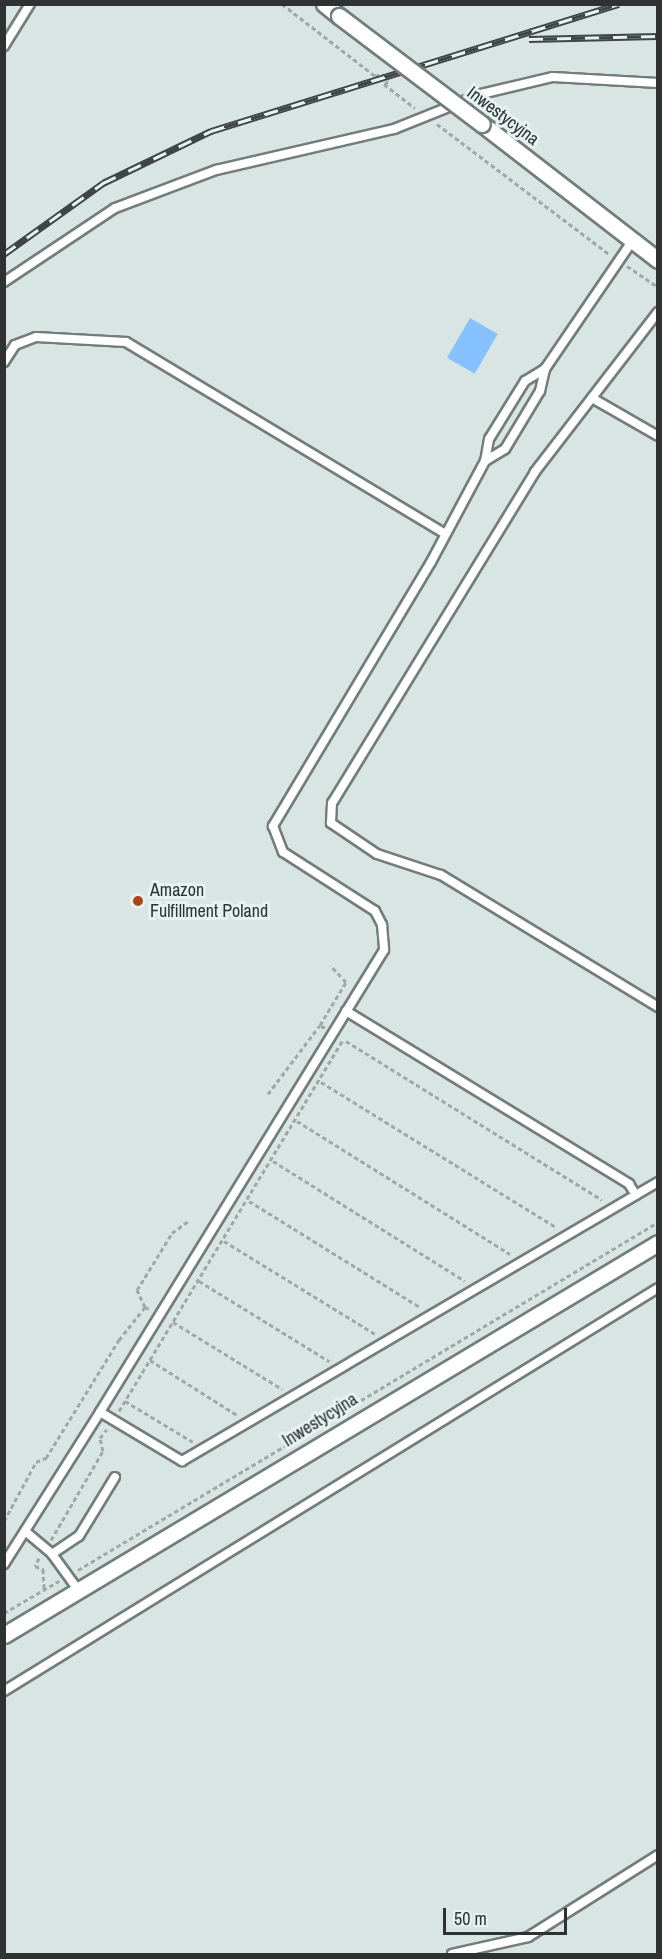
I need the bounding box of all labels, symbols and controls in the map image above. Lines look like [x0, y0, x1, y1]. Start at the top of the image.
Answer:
street label: Inwestycyjna [463, 82, 543, 150]
place label: Amazon Fulfillment Poland [150, 880, 268, 922]
marker: Amazon Fulfillment Poland [131, 894, 145, 908]
street label: Inwestycyjna [278, 1388, 362, 1452]
scale bar [446, 1896, 570, 1934]
text: 50 m [454, 1906, 487, 1931]

